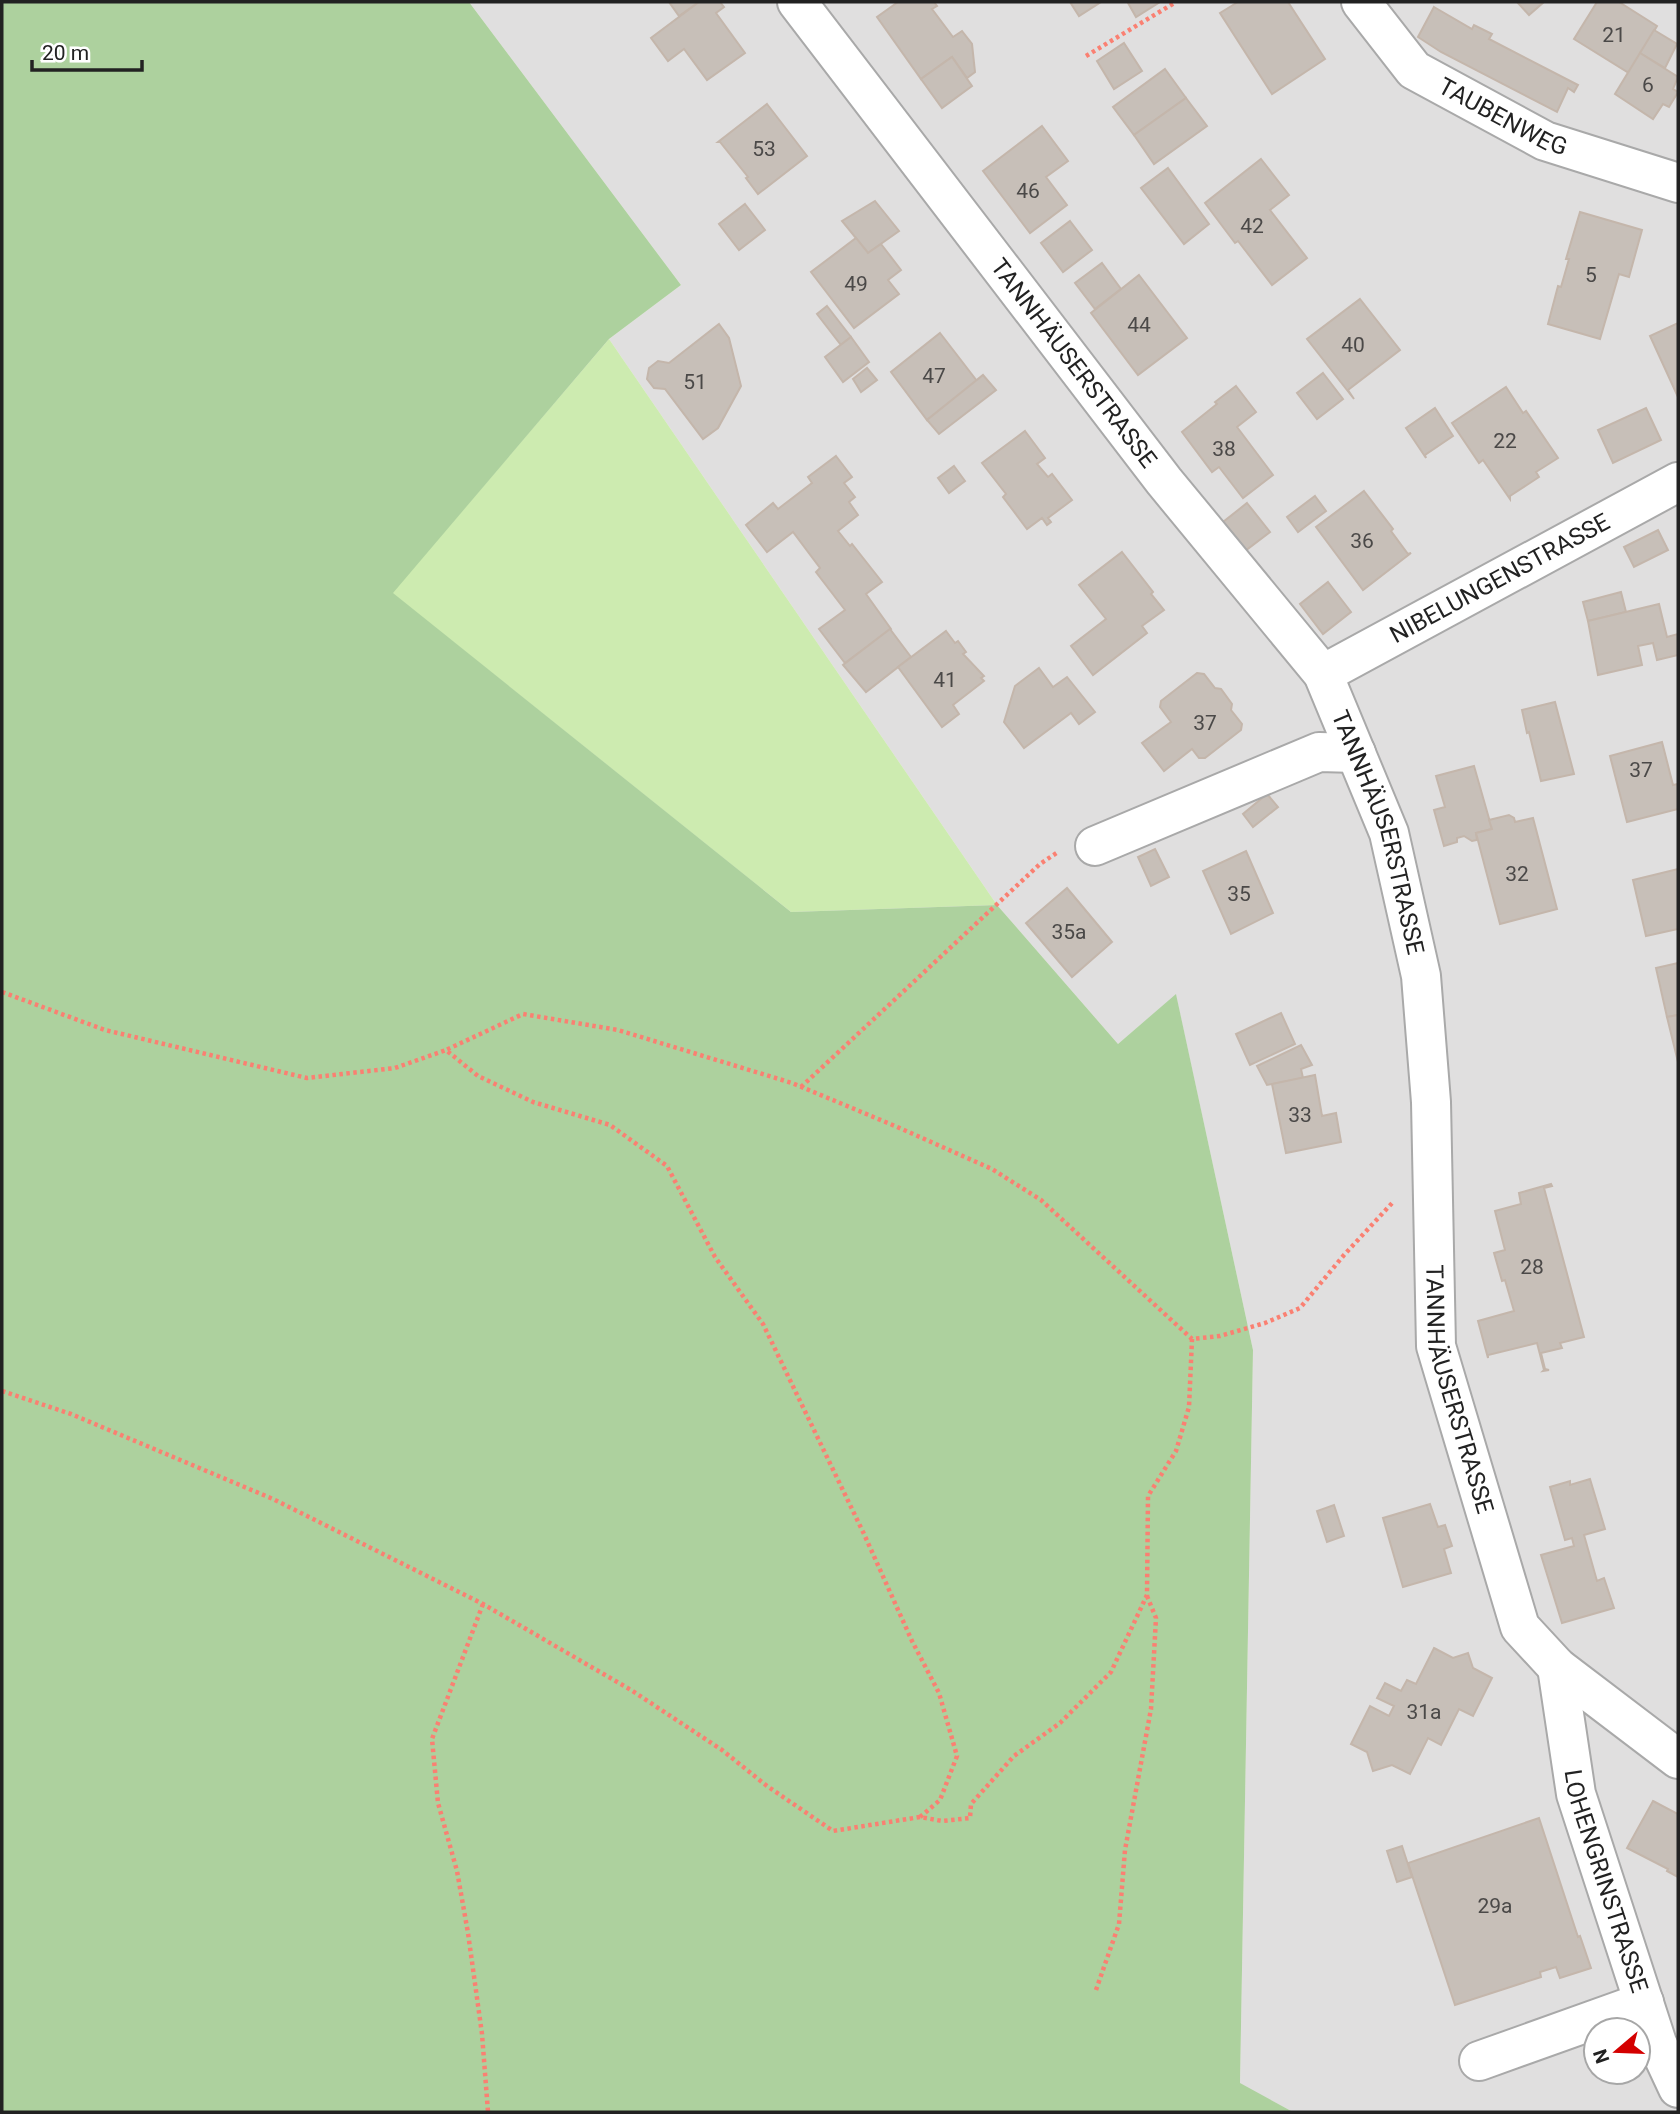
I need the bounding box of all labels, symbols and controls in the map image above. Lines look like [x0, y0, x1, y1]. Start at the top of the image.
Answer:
house number: 21 [1602, 23, 1626, 47]
scale bar [32, 28, 142, 72]
text: 20 m [42, 41, 89, 65]
street label: TAUBENWEG [1434, 72, 1571, 161]
house number: 6 [1642, 73, 1654, 97]
house number: 53 [752, 137, 776, 161]
house number: 46 [1016, 179, 1040, 203]
house number: 42 [1240, 214, 1264, 238]
street label: TANNHÄUSERSTRASSE [985, 253, 1163, 473]
house number: 5 [1585, 263, 1597, 287]
house number: 49 [844, 272, 868, 296]
house number: 44 [1127, 313, 1151, 337]
house number: 40 [1341, 333, 1365, 357]
house number: 47 [922, 364, 946, 388]
house number: 51 [683, 370, 707, 394]
house number: 22 [1493, 429, 1517, 453]
house number: 38 [1212, 437, 1236, 461]
street label: NIBELUNGENSTRASSE [1385, 508, 1614, 649]
house number: 36 [1350, 529, 1374, 553]
house number: 41 [933, 668, 957, 692]
street label: TANNHÄUSERSTRASSE [1326, 706, 1430, 957]
house number: 37 [1193, 711, 1217, 735]
house number: 37 [1629, 758, 1653, 782]
house number: 32 [1505, 862, 1529, 886]
house number: 35 [1227, 882, 1251, 906]
house number: 35a [1051, 920, 1087, 944]
house number: 33 [1288, 1103, 1312, 1127]
house number: 28 [1520, 1255, 1544, 1279]
street label: TANNHÄUSERSTRASSE [1420, 1264, 1499, 1517]
house number: 31a [1406, 1700, 1442, 1724]
street label: LOHENGRINSTRASSE [1559, 1768, 1654, 1996]
house number: 29a [1477, 1894, 1513, 1918]
north arrow [1582, 2016, 1652, 2086]
text: N [1588, 2046, 1614, 2066]

